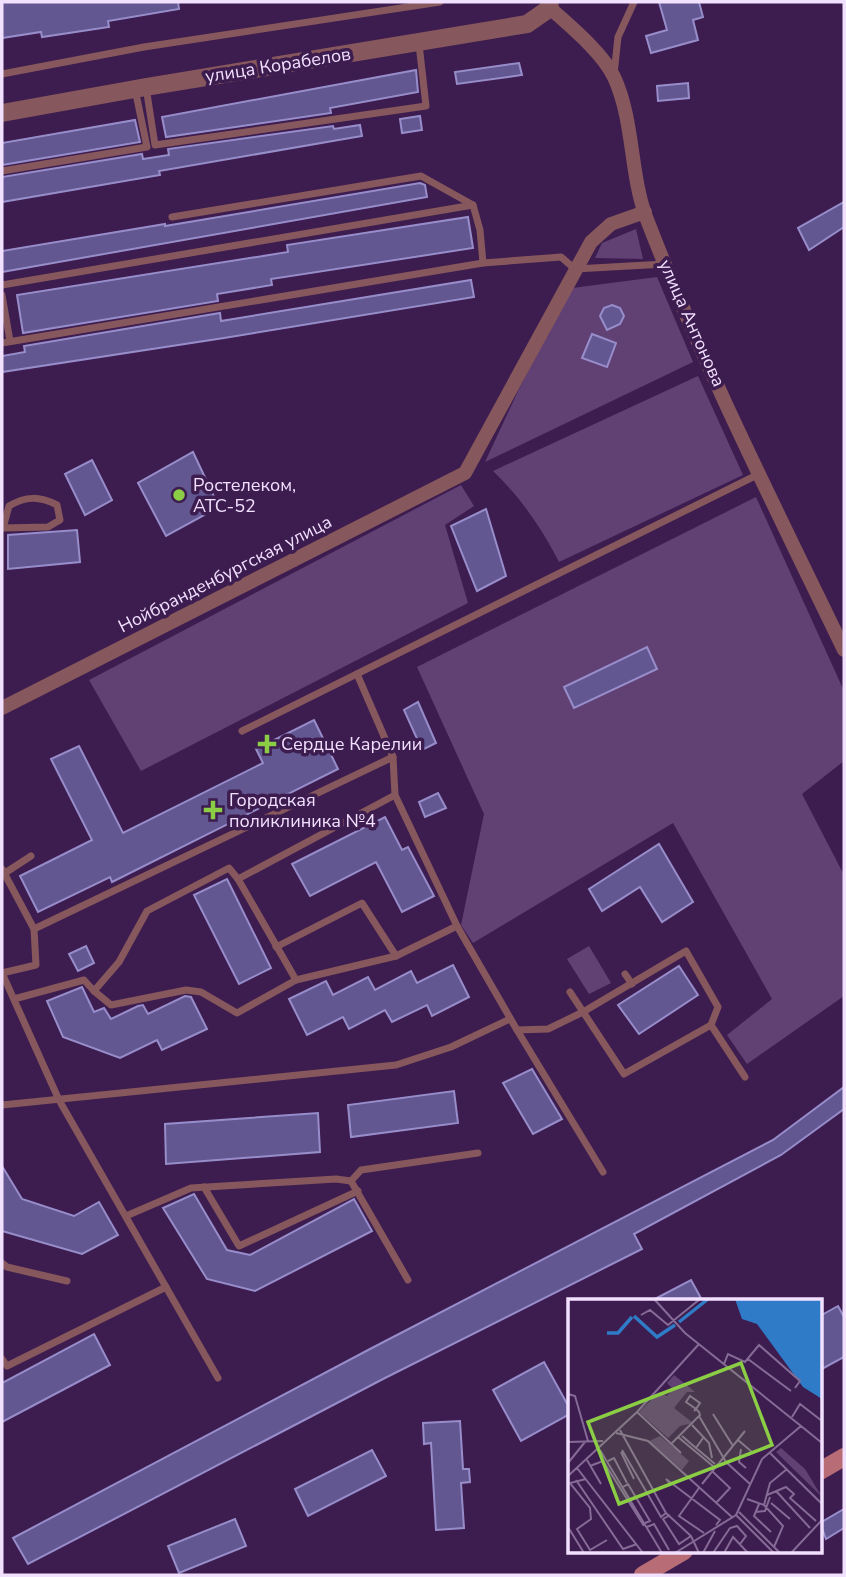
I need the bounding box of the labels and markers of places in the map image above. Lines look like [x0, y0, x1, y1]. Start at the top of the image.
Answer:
place label: Ростелеком, АТС-52 [193, 473, 296, 518]
marker: Ростелеком, АТС-52 [171, 487, 187, 503]
place label: Сердце Карелии [281, 732, 422, 756]
marker: Сердце Карелии [259, 736, 275, 752]
place label: Городская поликлиника №4 [229, 788, 376, 833]
marker: Городская поликлиника №4 [203, 800, 223, 820]

